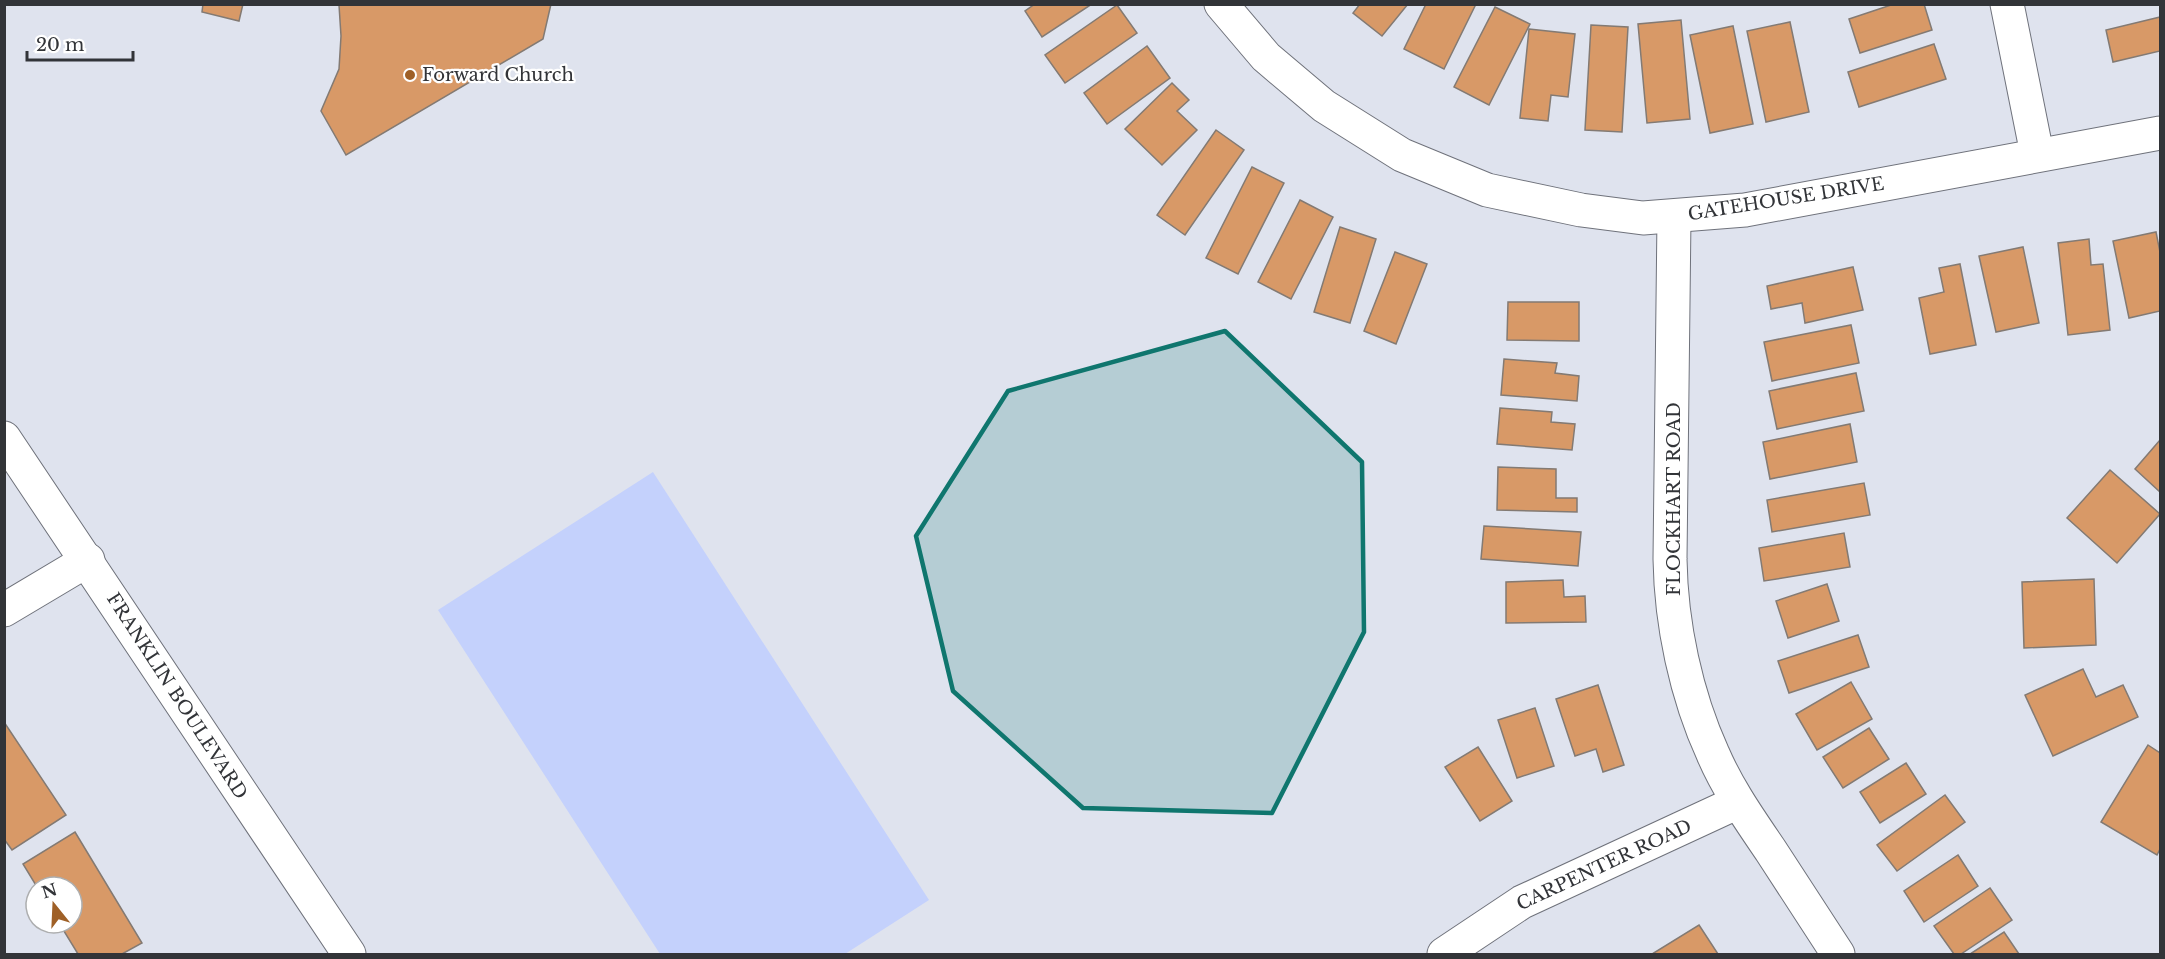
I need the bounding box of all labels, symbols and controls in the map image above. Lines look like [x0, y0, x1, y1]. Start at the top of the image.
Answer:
scale bar [27, 24, 134, 62]
text: 20 m [36, 34, 84, 56]
place label: Forward Church [422, 64, 574, 86]
marker: Forward Church [403, 68, 417, 82]
street label: GATEHOUSE DRIVE [1686, 173, 1886, 225]
street label: FLOCKHART ROAD [1663, 402, 1685, 596]
street label: FRANKLIN BOULEVARD [102, 589, 252, 803]
street label: CARPENTER ROAD [1513, 815, 1695, 915]
north arrow [24, 875, 84, 935]
text: N [39, 879, 60, 903]

